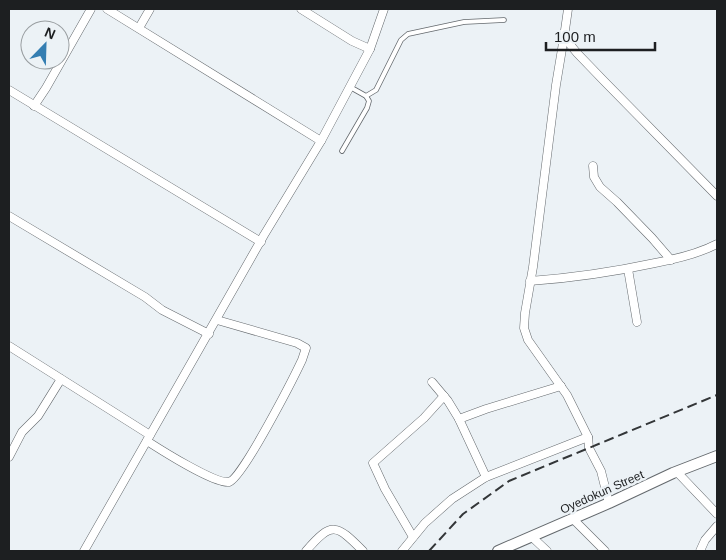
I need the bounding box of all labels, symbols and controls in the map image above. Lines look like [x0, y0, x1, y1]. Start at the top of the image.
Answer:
north arrow [20, 20, 70, 70]
scale bar [546, 20, 655, 52]
text: N [42, 24, 58, 42]
text: 100 m [554, 28, 596, 45]
street label: Oyedokun Street [558, 467, 647, 517]

